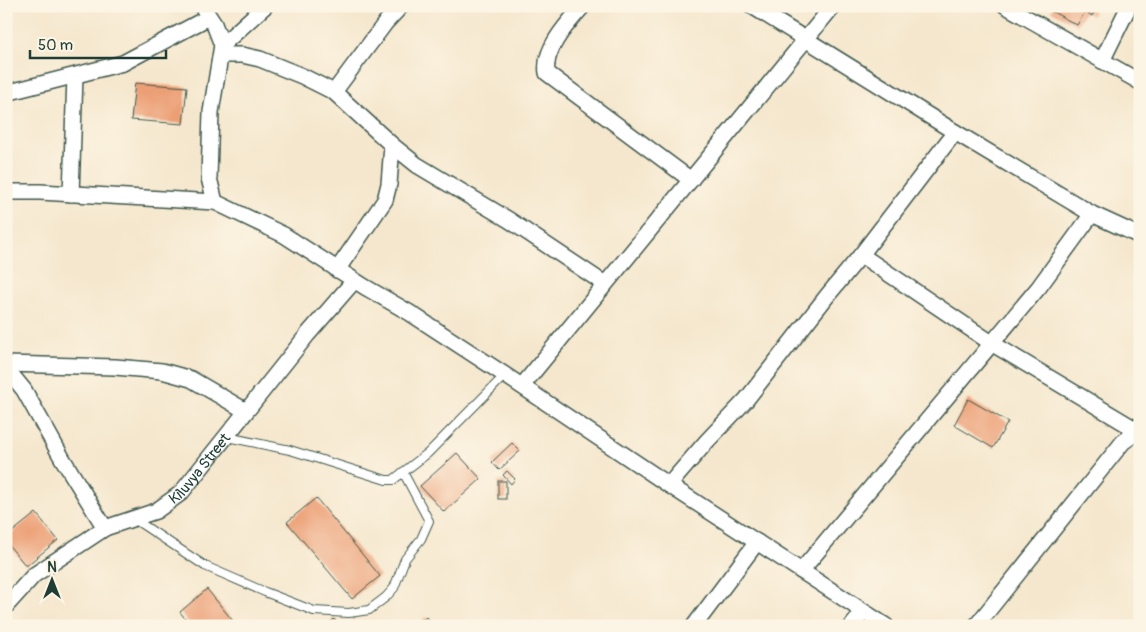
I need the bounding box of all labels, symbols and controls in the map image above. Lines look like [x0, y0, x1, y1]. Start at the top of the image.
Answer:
scale bar [30, 28, 166, 60]
text: 50 m [38, 36, 73, 55]
street label: Kiluvya Street [165, 429, 236, 509]
north arrow [28, 554, 78, 604]
text: N [47, 559, 57, 576]

